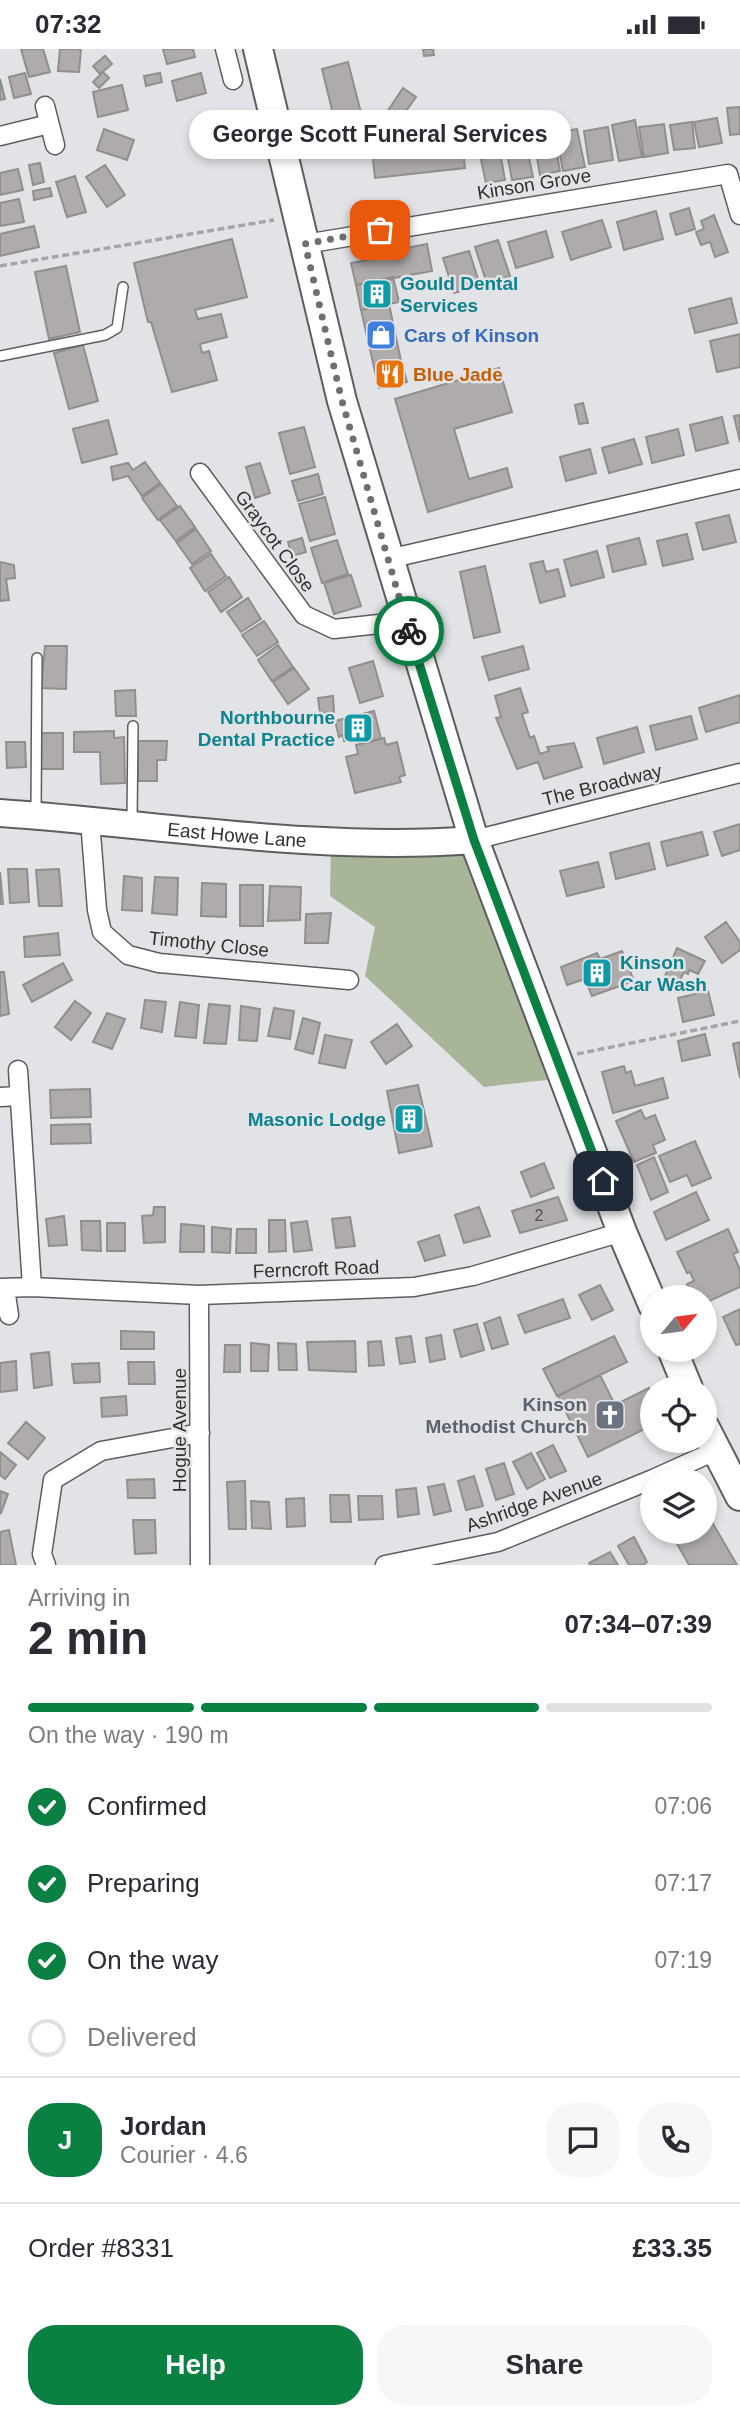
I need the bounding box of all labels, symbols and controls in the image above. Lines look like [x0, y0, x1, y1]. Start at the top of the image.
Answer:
text: 07:32 [35, 9, 102, 39]
callout: George Scott Funeral Services [189, 111, 571, 160]
text: George Scott Funeral Services [213, 121, 547, 147]
street label: Kinson Grove [476, 165, 592, 203]
pin [350, 200, 410, 260]
icon: bag [361, 211, 399, 249]
place label: Gould Dental Services [400, 273, 518, 316]
building icon: Gould Dental Services [360, 277, 394, 311]
shop icon: Cars of Kinson [364, 318, 398, 352]
place label: Cars of Kinson [404, 325, 539, 346]
restaurant icon: Blue Jade [373, 357, 407, 391]
place label: Blue Jade [413, 364, 503, 385]
street label: Graycot Close [231, 486, 319, 596]
courier [374, 596, 444, 666]
icon: bike [390, 612, 428, 650]
place label: Northbourne Dental Practice [198, 707, 335, 750]
building icon: Northbourne Dental Practice [341, 711, 375, 745]
street label: The Broadway [540, 760, 664, 810]
street label: East Howe Lane [166, 818, 307, 851]
street label: Timothy Close [148, 927, 270, 961]
place label: Kinson Car Wash [620, 952, 707, 995]
building icon: Kinson Car Wash [580, 956, 614, 990]
building icon: Masonic Lodge [392, 1102, 426, 1136]
place label: Masonic Lodge [248, 1109, 386, 1130]
pin [573, 1151, 633, 1211]
icon: home [584, 1162, 622, 1200]
house number: 2 [535, 1207, 544, 1224]
street label: Ferncroft Road [252, 1256, 380, 1282]
north arrow [640, 1285, 718, 1361]
map controls [640, 1285, 717, 1544]
street label: Hogue Avenue [169, 1368, 190, 1492]
button: locate [640, 1376, 717, 1453]
place label: Kinson Methodist Church [426, 1394, 587, 1437]
church icon: Kinson Methodist Church [593, 1398, 627, 1432]
button: layers [640, 1467, 717, 1544]
street label: Ashridge Avenue [463, 1468, 605, 1536]
text: Arriving in [28, 1585, 130, 1611]
text: 07:34–07:39 [565, 1609, 712, 1639]
text: 2 min [28, 1612, 148, 1664]
text: On the way · 190 m [28, 1722, 229, 1748]
icon: check [28, 1788, 66, 1826]
text: Confirmed [87, 1791, 207, 1821]
text: 07:06 [654, 1793, 712, 1819]
icon: check [28, 1865, 66, 1903]
text: Preparing [87, 1868, 200, 1898]
text: 07:17 [654, 1870, 712, 1896]
icon: check [28, 1942, 66, 1980]
text: On the way [87, 1945, 219, 1975]
text: 07:19 [654, 1947, 712, 1973]
text: Delivered [87, 2022, 197, 2052]
button: chat [546, 2103, 620, 2177]
button: phone [638, 2103, 712, 2177]
text: Jordan [120, 2111, 207, 2141]
text: J [58, 2125, 72, 2155]
text: Courier · 4.6 [120, 2142, 248, 2168]
text: Order #8331 [28, 2233, 174, 2263]
text: £33.35 [632, 2233, 712, 2263]
button: Help [28, 2325, 363, 2405]
button: Share [377, 2325, 712, 2405]

